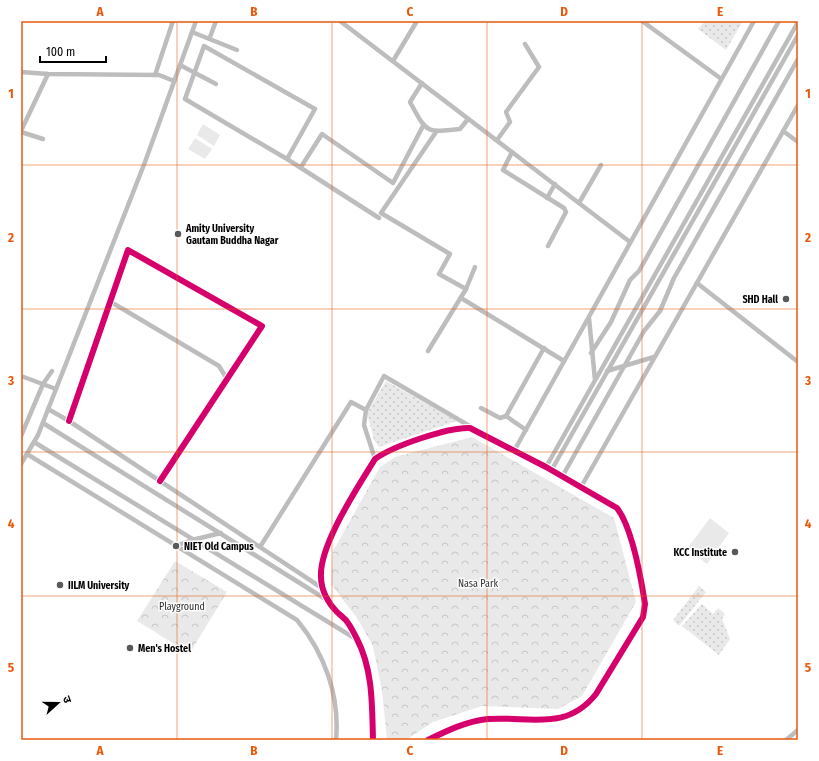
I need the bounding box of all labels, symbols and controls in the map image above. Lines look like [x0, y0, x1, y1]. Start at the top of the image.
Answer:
text: A [95, 4, 104, 19]
text: B [250, 4, 258, 19]
text: C [407, 4, 414, 19]
text: D [560, 4, 568, 19]
text: E [717, 4, 723, 19]
scale bar [40, 38, 106, 64]
text: 100 m [46, 45, 75, 59]
text: 1 [8, 86, 14, 101]
text: 1 [805, 86, 811, 101]
place label: Amity University Gautam Buddha Nagar [185, 223, 279, 247]
marker: Amity University Gautam Buddha Nagar [173, 229, 183, 239]
text: 2 [7, 230, 14, 245]
text: 2 [804, 230, 811, 245]
place label: SHD Hall [742, 294, 778, 306]
marker: SHD Hall [781, 294, 791, 304]
text: 3 [7, 373, 14, 388]
text: 3 [804, 373, 811, 388]
text: 4 [8, 516, 15, 531]
text: 4 [805, 516, 812, 531]
marker: NIET Old Campus [171, 541, 181, 551]
place label: NIET Old Campus [184, 541, 254, 553]
place label: KCC Institute [673, 547, 727, 559]
marker: KCC Institute [730, 547, 740, 557]
park label: Nasa Park [458, 578, 498, 590]
marker: IILM University [55, 580, 65, 590]
place label: IILM University [68, 580, 130, 592]
park label: Playground [159, 601, 205, 613]
marker: Men's Hostel [125, 643, 135, 653]
place label: Men's Hostel [138, 643, 191, 655]
text: 5 [8, 660, 14, 675]
text: 5 [805, 660, 811, 675]
north arrow [38, 683, 78, 723]
text: उ [60, 694, 74, 705]
text: A [95, 743, 104, 758]
text: B [250, 743, 258, 758]
text: C [407, 743, 414, 758]
text: D [560, 743, 568, 758]
text: E [717, 743, 723, 758]

